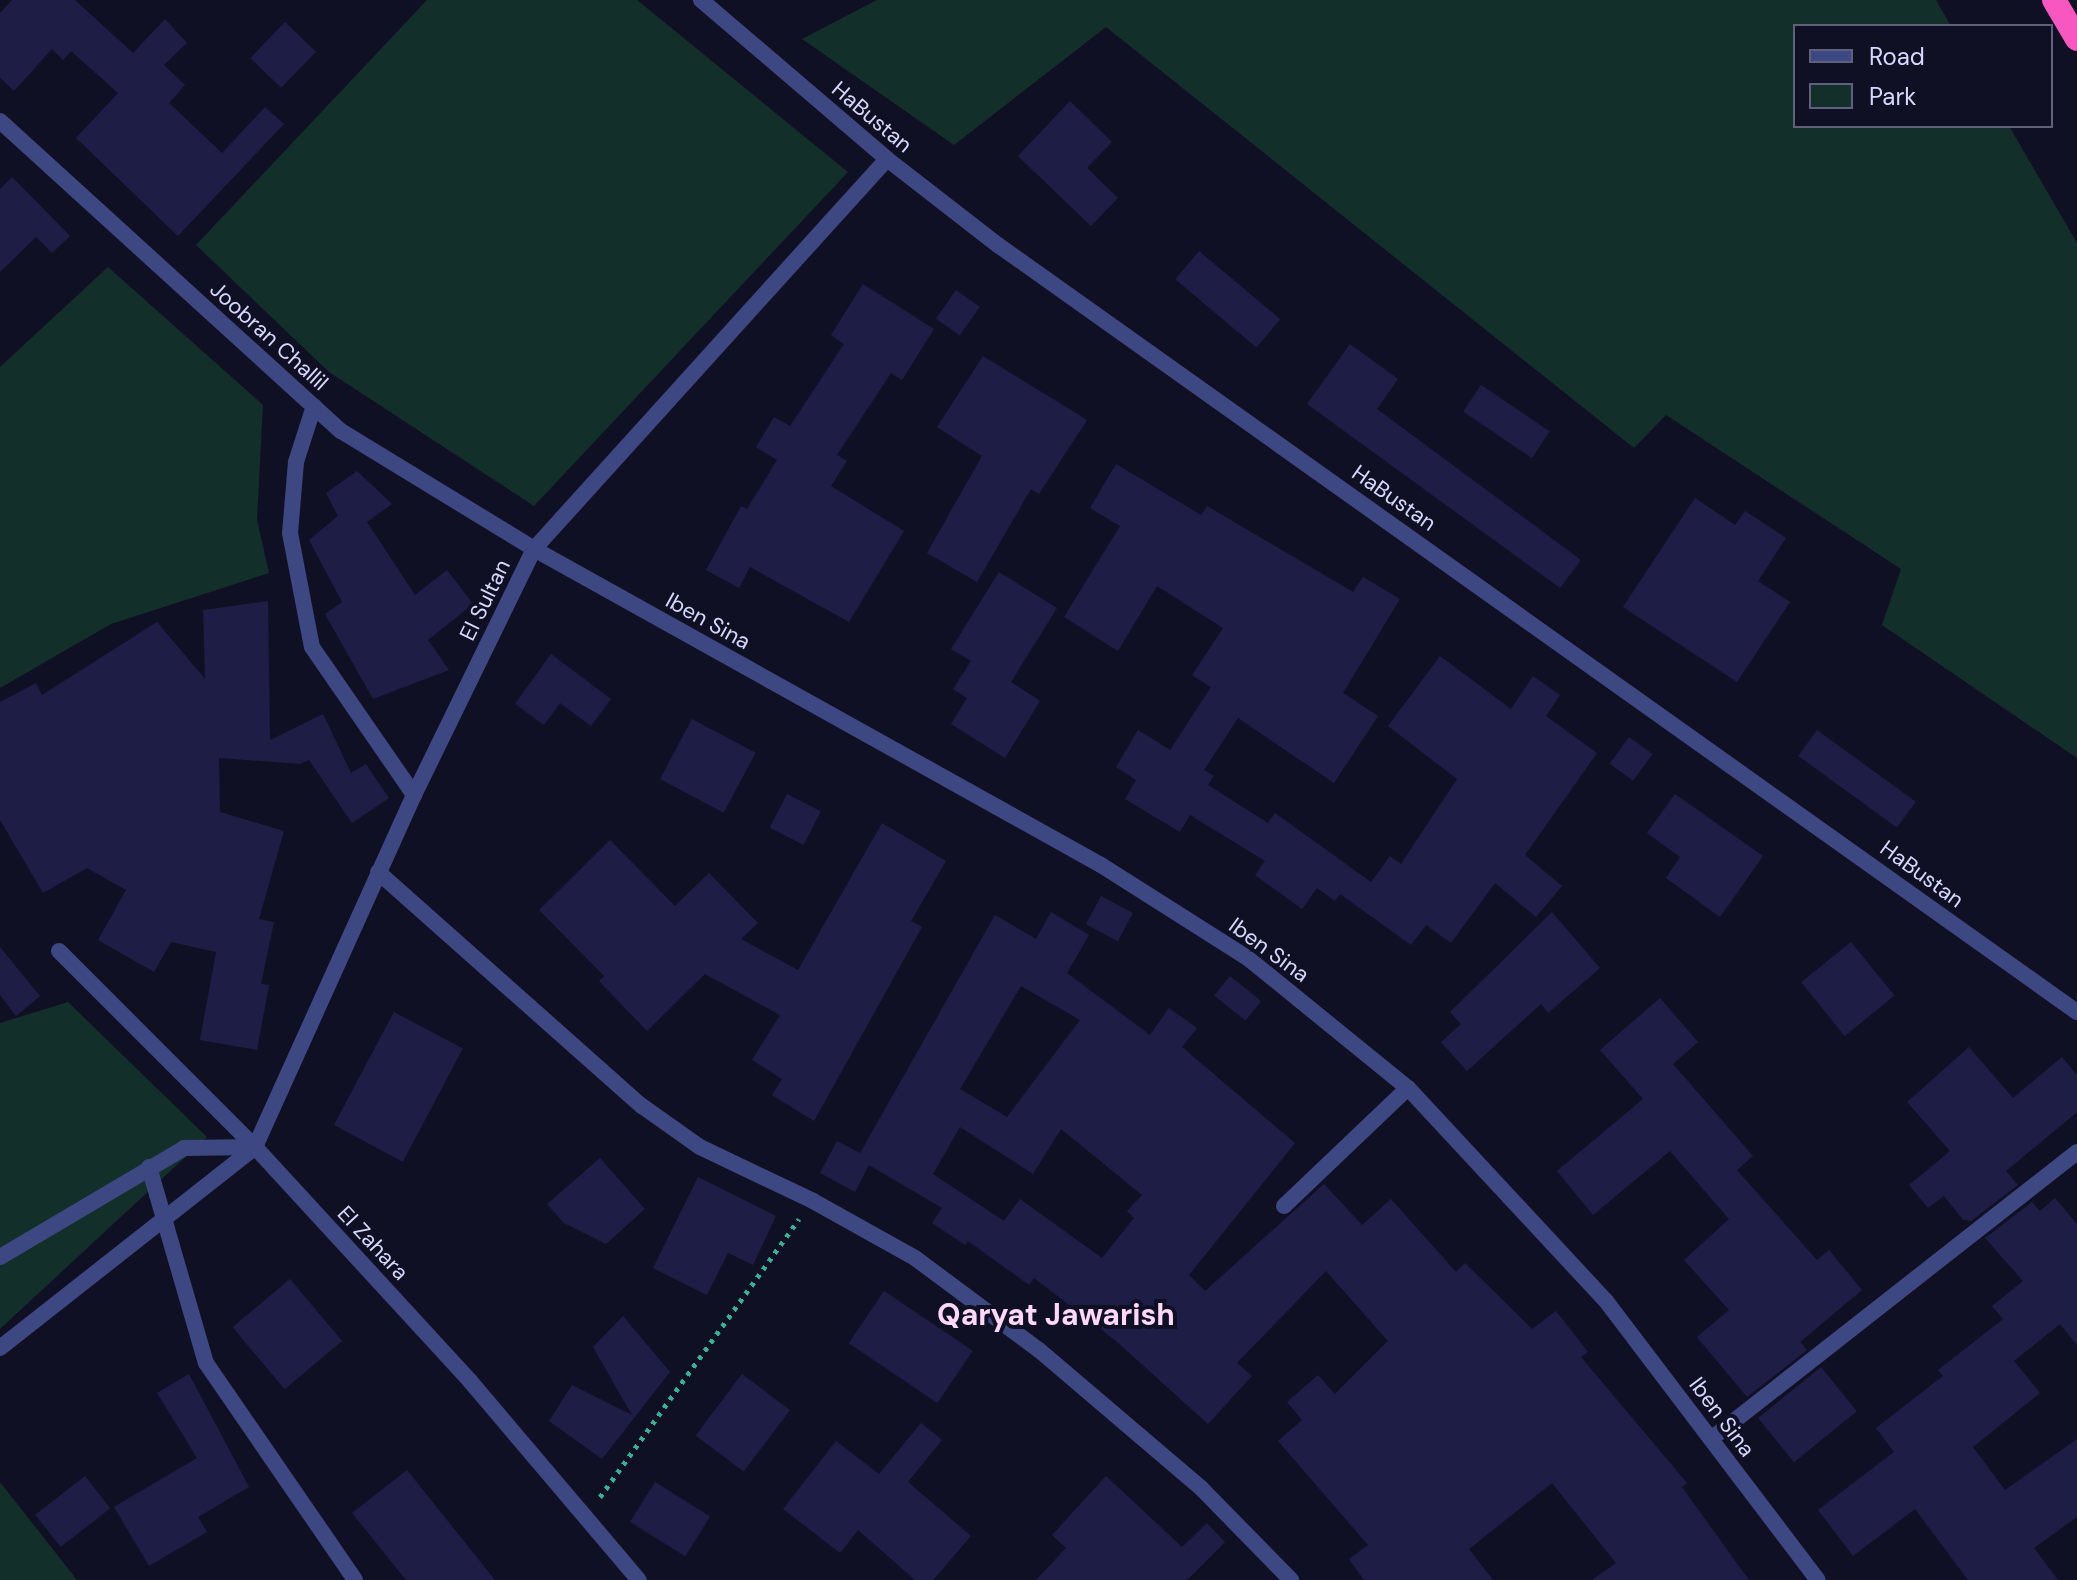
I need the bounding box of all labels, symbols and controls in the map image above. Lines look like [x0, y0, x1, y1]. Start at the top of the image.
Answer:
legend [1793, 24, 2053, 128]
text: Road [1869, 41, 1925, 72]
street label: HaBustan [827, 76, 917, 158]
text: Park [1869, 81, 1916, 112]
street label: Joobran Challil [204, 276, 334, 396]
street label: HaBustan [1347, 459, 1441, 537]
street label: El Sultan [454, 555, 516, 645]
street label: Iben Sina [661, 587, 755, 655]
street label: HaBustan [1875, 835, 1969, 913]
street label: Iben Sina [1224, 912, 1314, 988]
street label: El Zahara [332, 1200, 414, 1286]
district label: Qaryat Jawarish [937, 1297, 1175, 1333]
street label: Iben Sina [1684, 1372, 1760, 1462]

